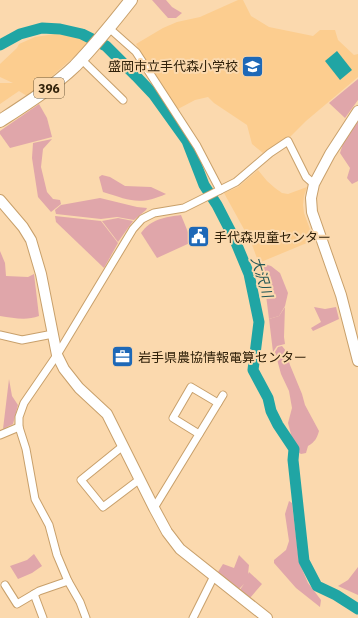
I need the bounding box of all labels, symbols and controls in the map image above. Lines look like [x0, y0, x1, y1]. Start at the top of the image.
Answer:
school or university icon: 盛岡市立手代森小学校 [240, 53, 266, 79]
place label: 盛岡市立手代森小学校 [108, 58, 238, 75]
road number: 396 [34, 78, 64, 98]
public building icon: 手代森児童センター [185, 224, 211, 250]
place label: 手代森児童センター [214, 229, 331, 246]
water label: 大沢川 [247, 254, 277, 302]
office icon: 岩手県農協情報電算センター [109, 344, 135, 370]
place label: 岩手県農協情報電算センター [138, 349, 307, 366]

